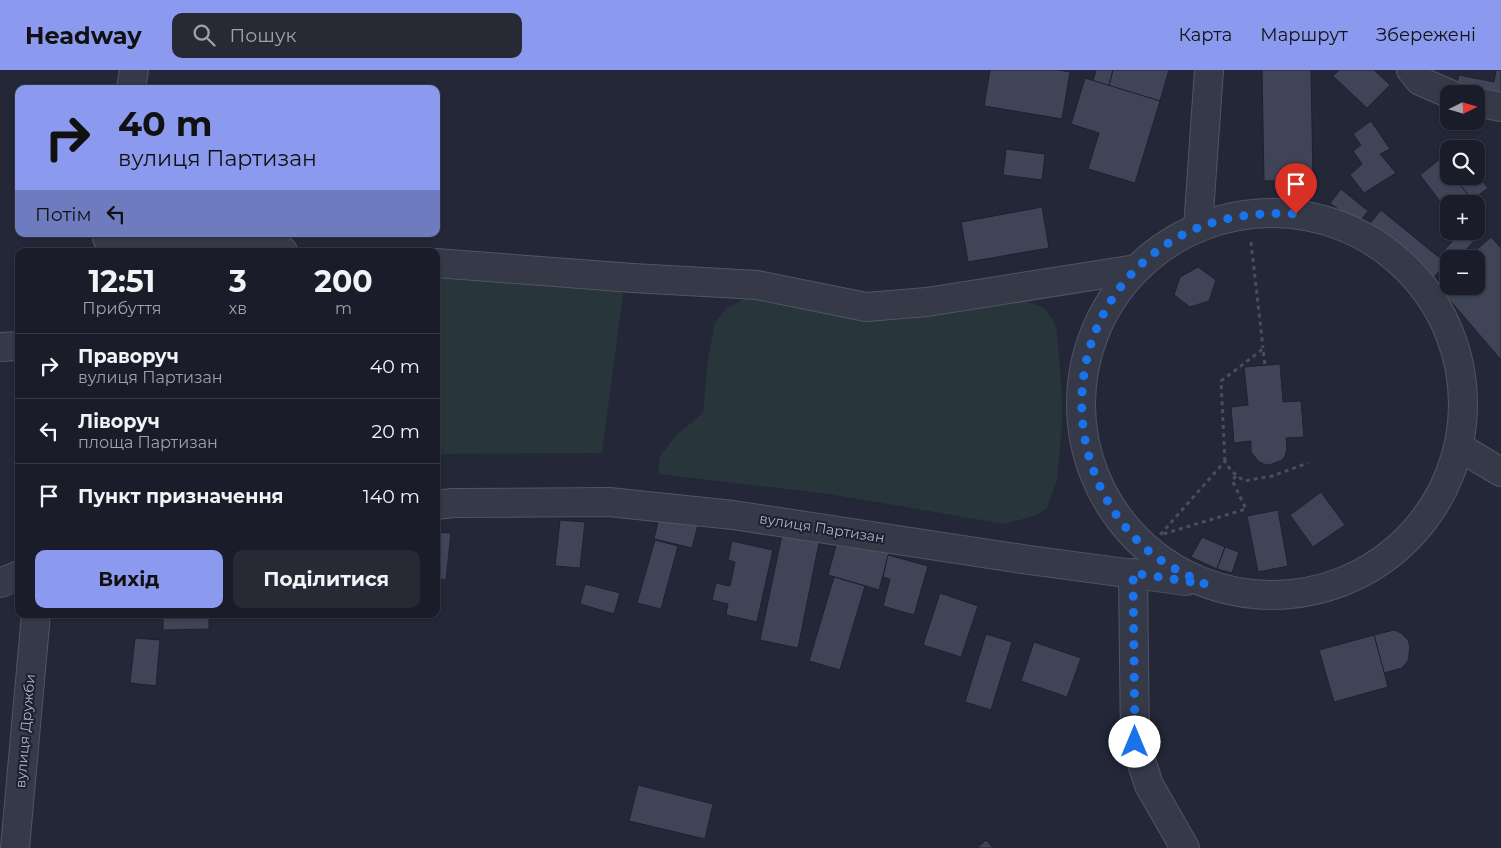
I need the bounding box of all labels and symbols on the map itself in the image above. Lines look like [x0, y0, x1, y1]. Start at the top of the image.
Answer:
north arrow [1440, 85, 1485, 130]
pin [1275, 163, 1317, 214]
street label: вулиця Партизан [758, 509, 886, 547]
street label: вулиця Дружби [11, 673, 39, 789]
position arrow [1108, 715, 1160, 767]

